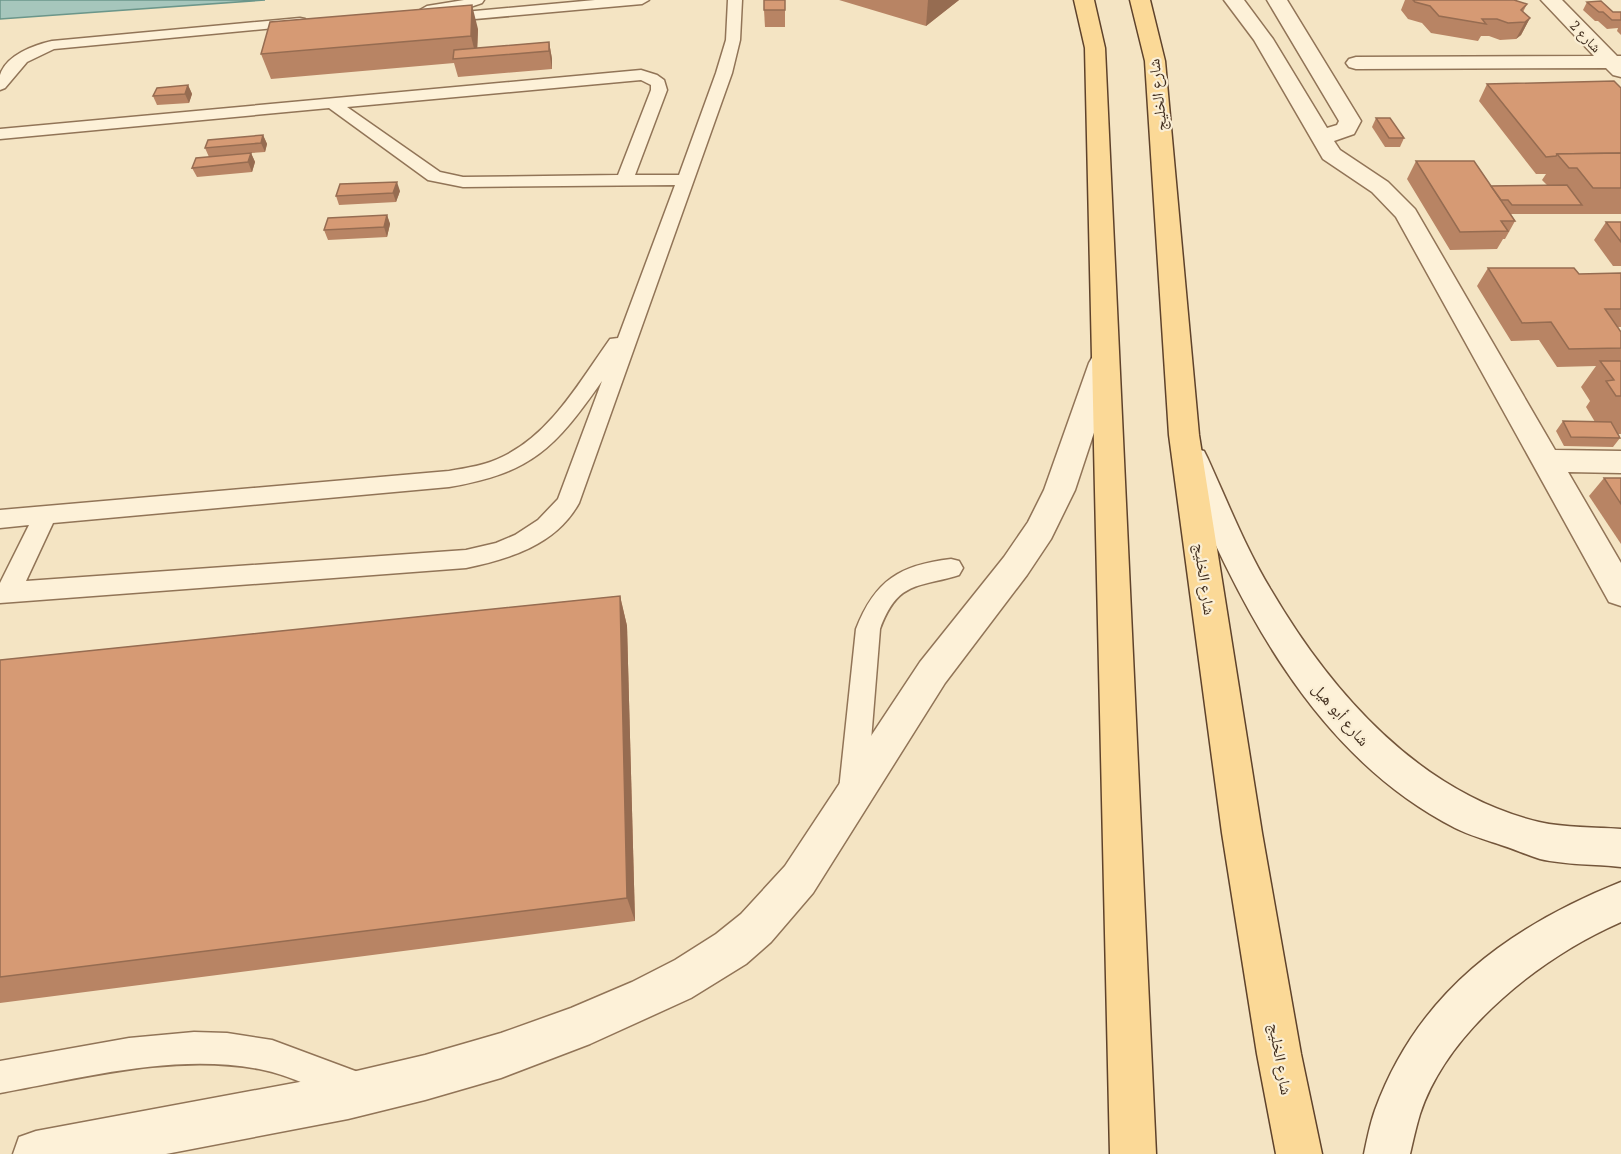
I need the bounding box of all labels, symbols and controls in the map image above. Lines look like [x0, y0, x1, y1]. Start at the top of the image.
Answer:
street label: شارع 2 [1565, 16, 1606, 57]
street label: شارع الخليج [1142, 58, 1172, 132]
street label: شارع الخليج [1189, 542, 1221, 616]
street label: شارع أبو هيل [1307, 678, 1375, 750]
street label: شارع الخليج [1264, 1021, 1298, 1097]

